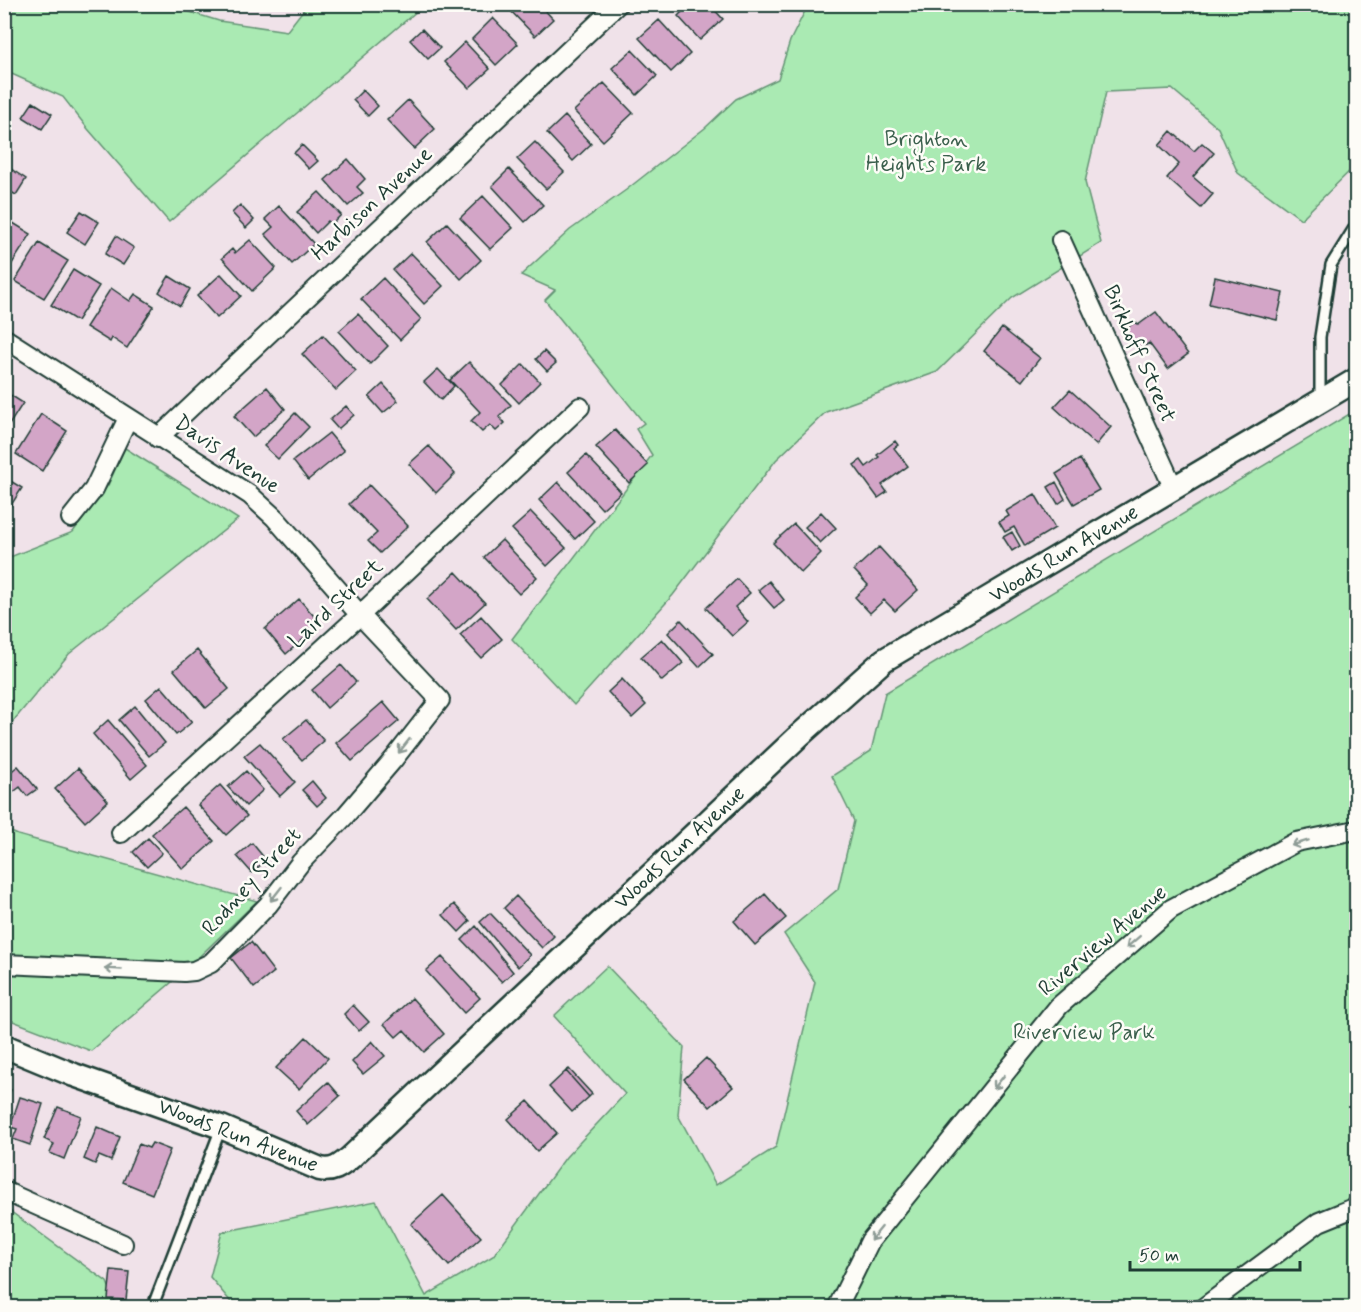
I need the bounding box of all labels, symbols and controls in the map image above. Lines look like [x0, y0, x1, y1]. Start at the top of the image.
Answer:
park label: Brighton Heights Park [866, 126, 986, 180]
street label: Harbison Avenue [305, 141, 439, 267]
street label: Birkhoff Street [1096, 281, 1182, 427]
street label: Davis Avenue [169, 409, 285, 501]
street label: Woods Run Avenue [984, 498, 1144, 610]
street label: Laird Street [283, 553, 389, 655]
one-way arrow [397, 738, 410, 754]
street label: Woods Run Avenue [609, 780, 751, 916]
street label: Rodney Street [196, 822, 308, 942]
one-way arrow [1291, 838, 1310, 849]
street label: Riverview Avenue [1033, 879, 1173, 1003]
one-way arrow [270, 885, 283, 901]
one-way arrow [1126, 935, 1141, 949]
one-way arrow [104, 963, 124, 974]
park label: Riverview Park [1013, 1019, 1155, 1047]
one-way arrow [992, 1074, 1005, 1090]
street label: Woods Run Avenue [154, 1093, 322, 1179]
one-way arrow [870, 1226, 883, 1242]
scale bar [1130, 1234, 1300, 1272]
text: 50 m [1139, 1244, 1179, 1268]

